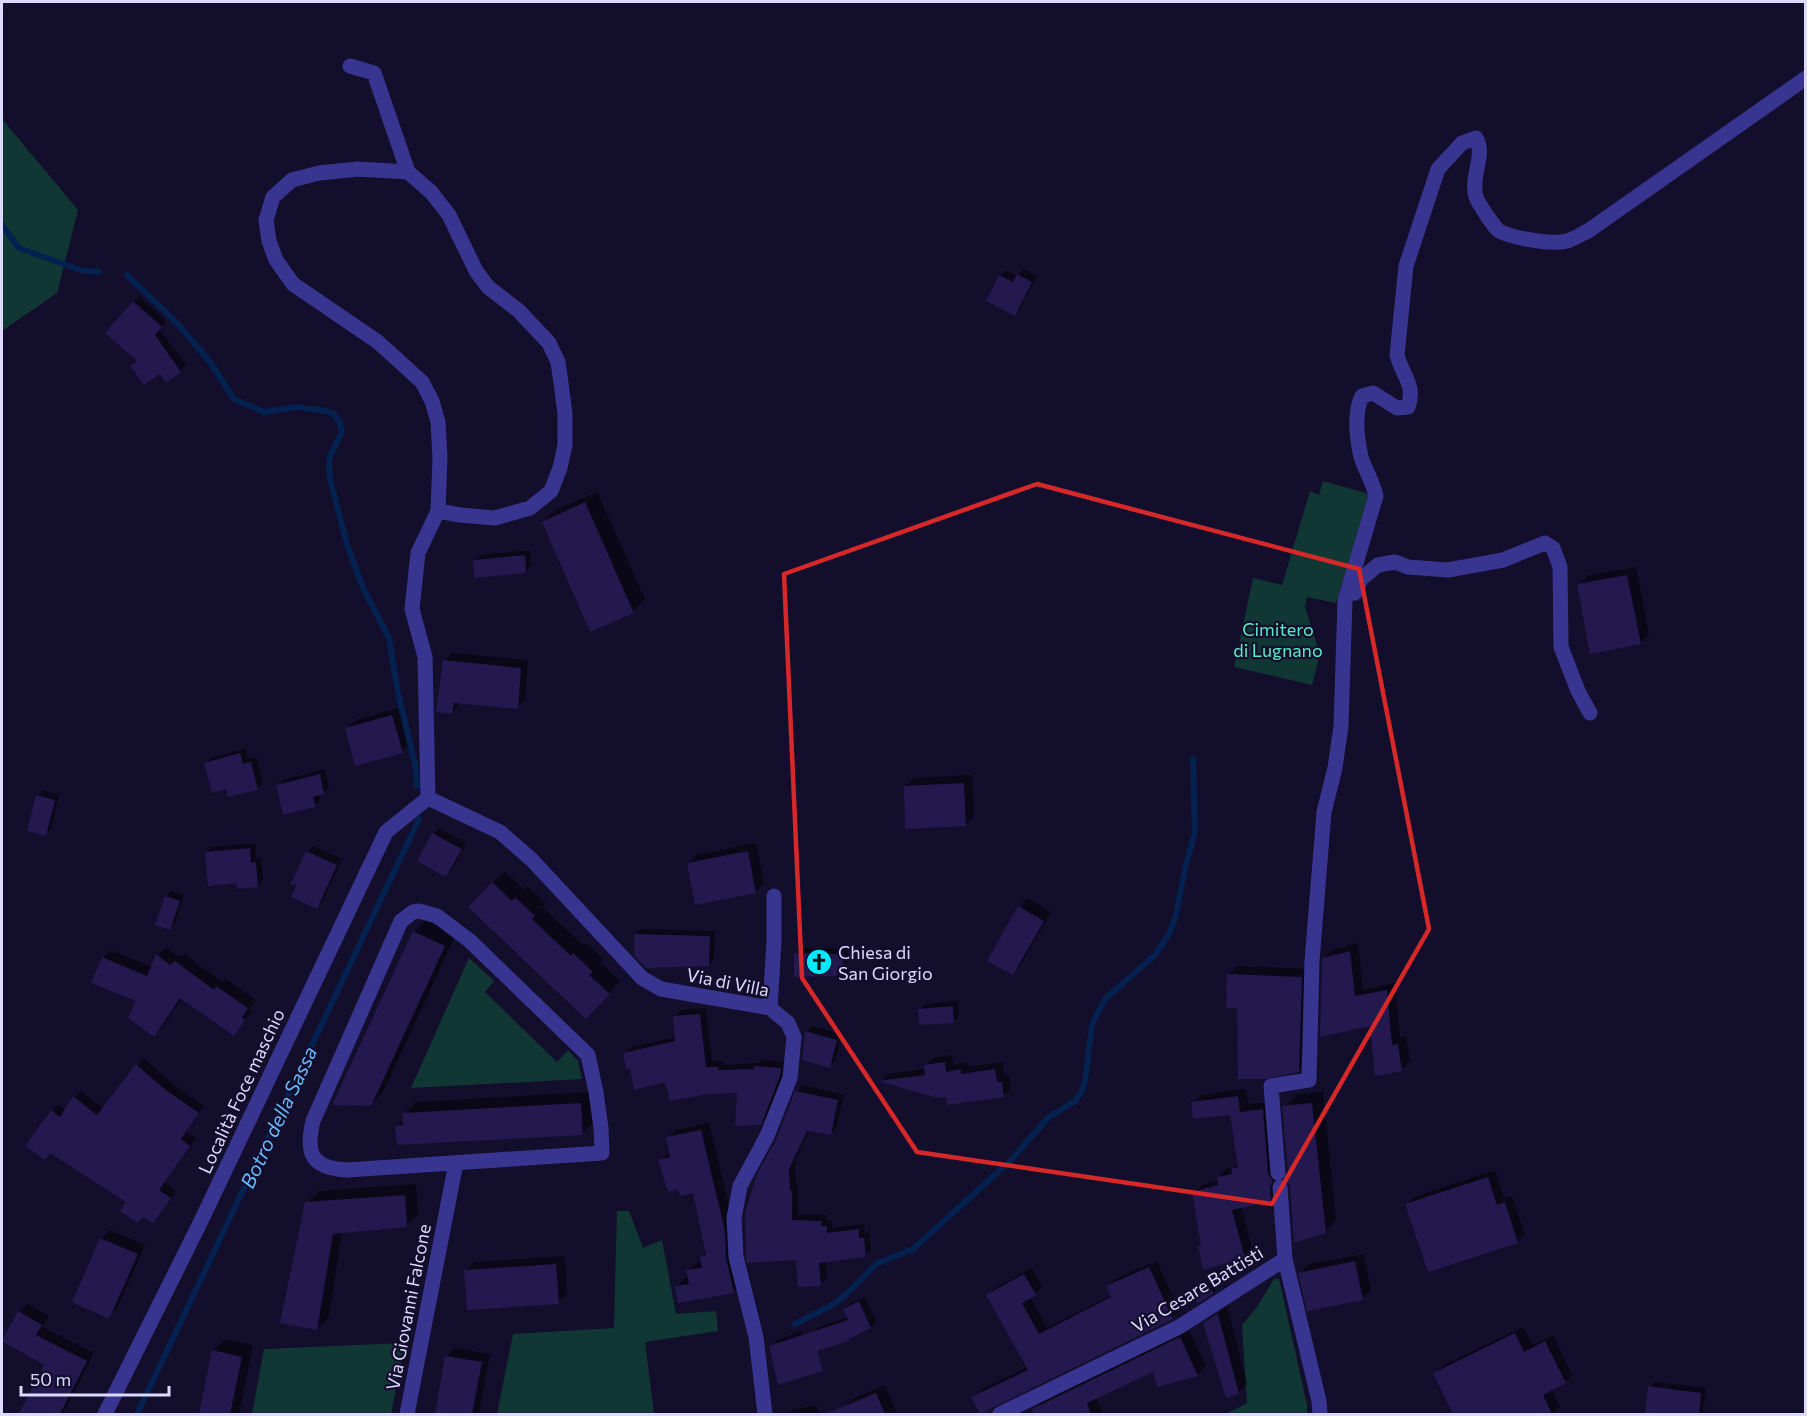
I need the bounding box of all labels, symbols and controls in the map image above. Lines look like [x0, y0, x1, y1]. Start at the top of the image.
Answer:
park label: Cimitero di Lugnano [1233, 618, 1323, 661]
place label: Chiesa di San Giorgio [838, 941, 933, 984]
church icon: Chiesa di San Giorgio [804, 947, 834, 977]
street label: Via di Villa [685, 963, 771, 1001]
street label: Località Foce maschio [193, 1005, 289, 1177]
water label: Botro della Sassa [235, 1042, 321, 1192]
street label: Via Giovanni Falcone [381, 1222, 435, 1392]
street label: Via Cesare Battisti [1127, 1241, 1267, 1337]
scale bar [21, 1359, 170, 1397]
text: 50 m [30, 1368, 71, 1390]

